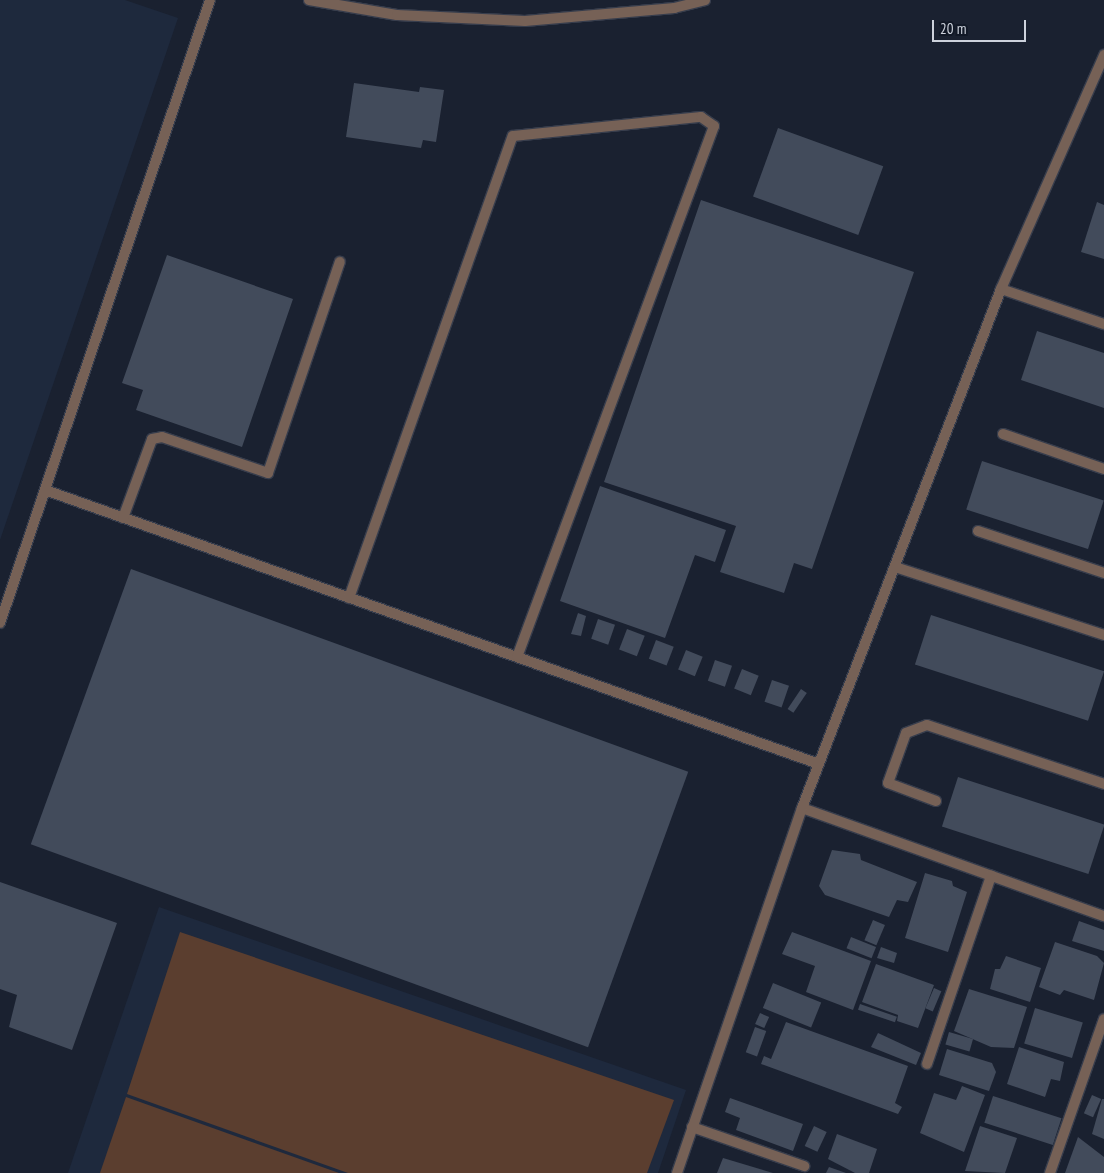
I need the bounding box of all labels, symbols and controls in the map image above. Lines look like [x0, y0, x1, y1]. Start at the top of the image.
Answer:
scale bar [934, 10, 1028, 42]
text: 20 m [940, 19, 966, 38]

